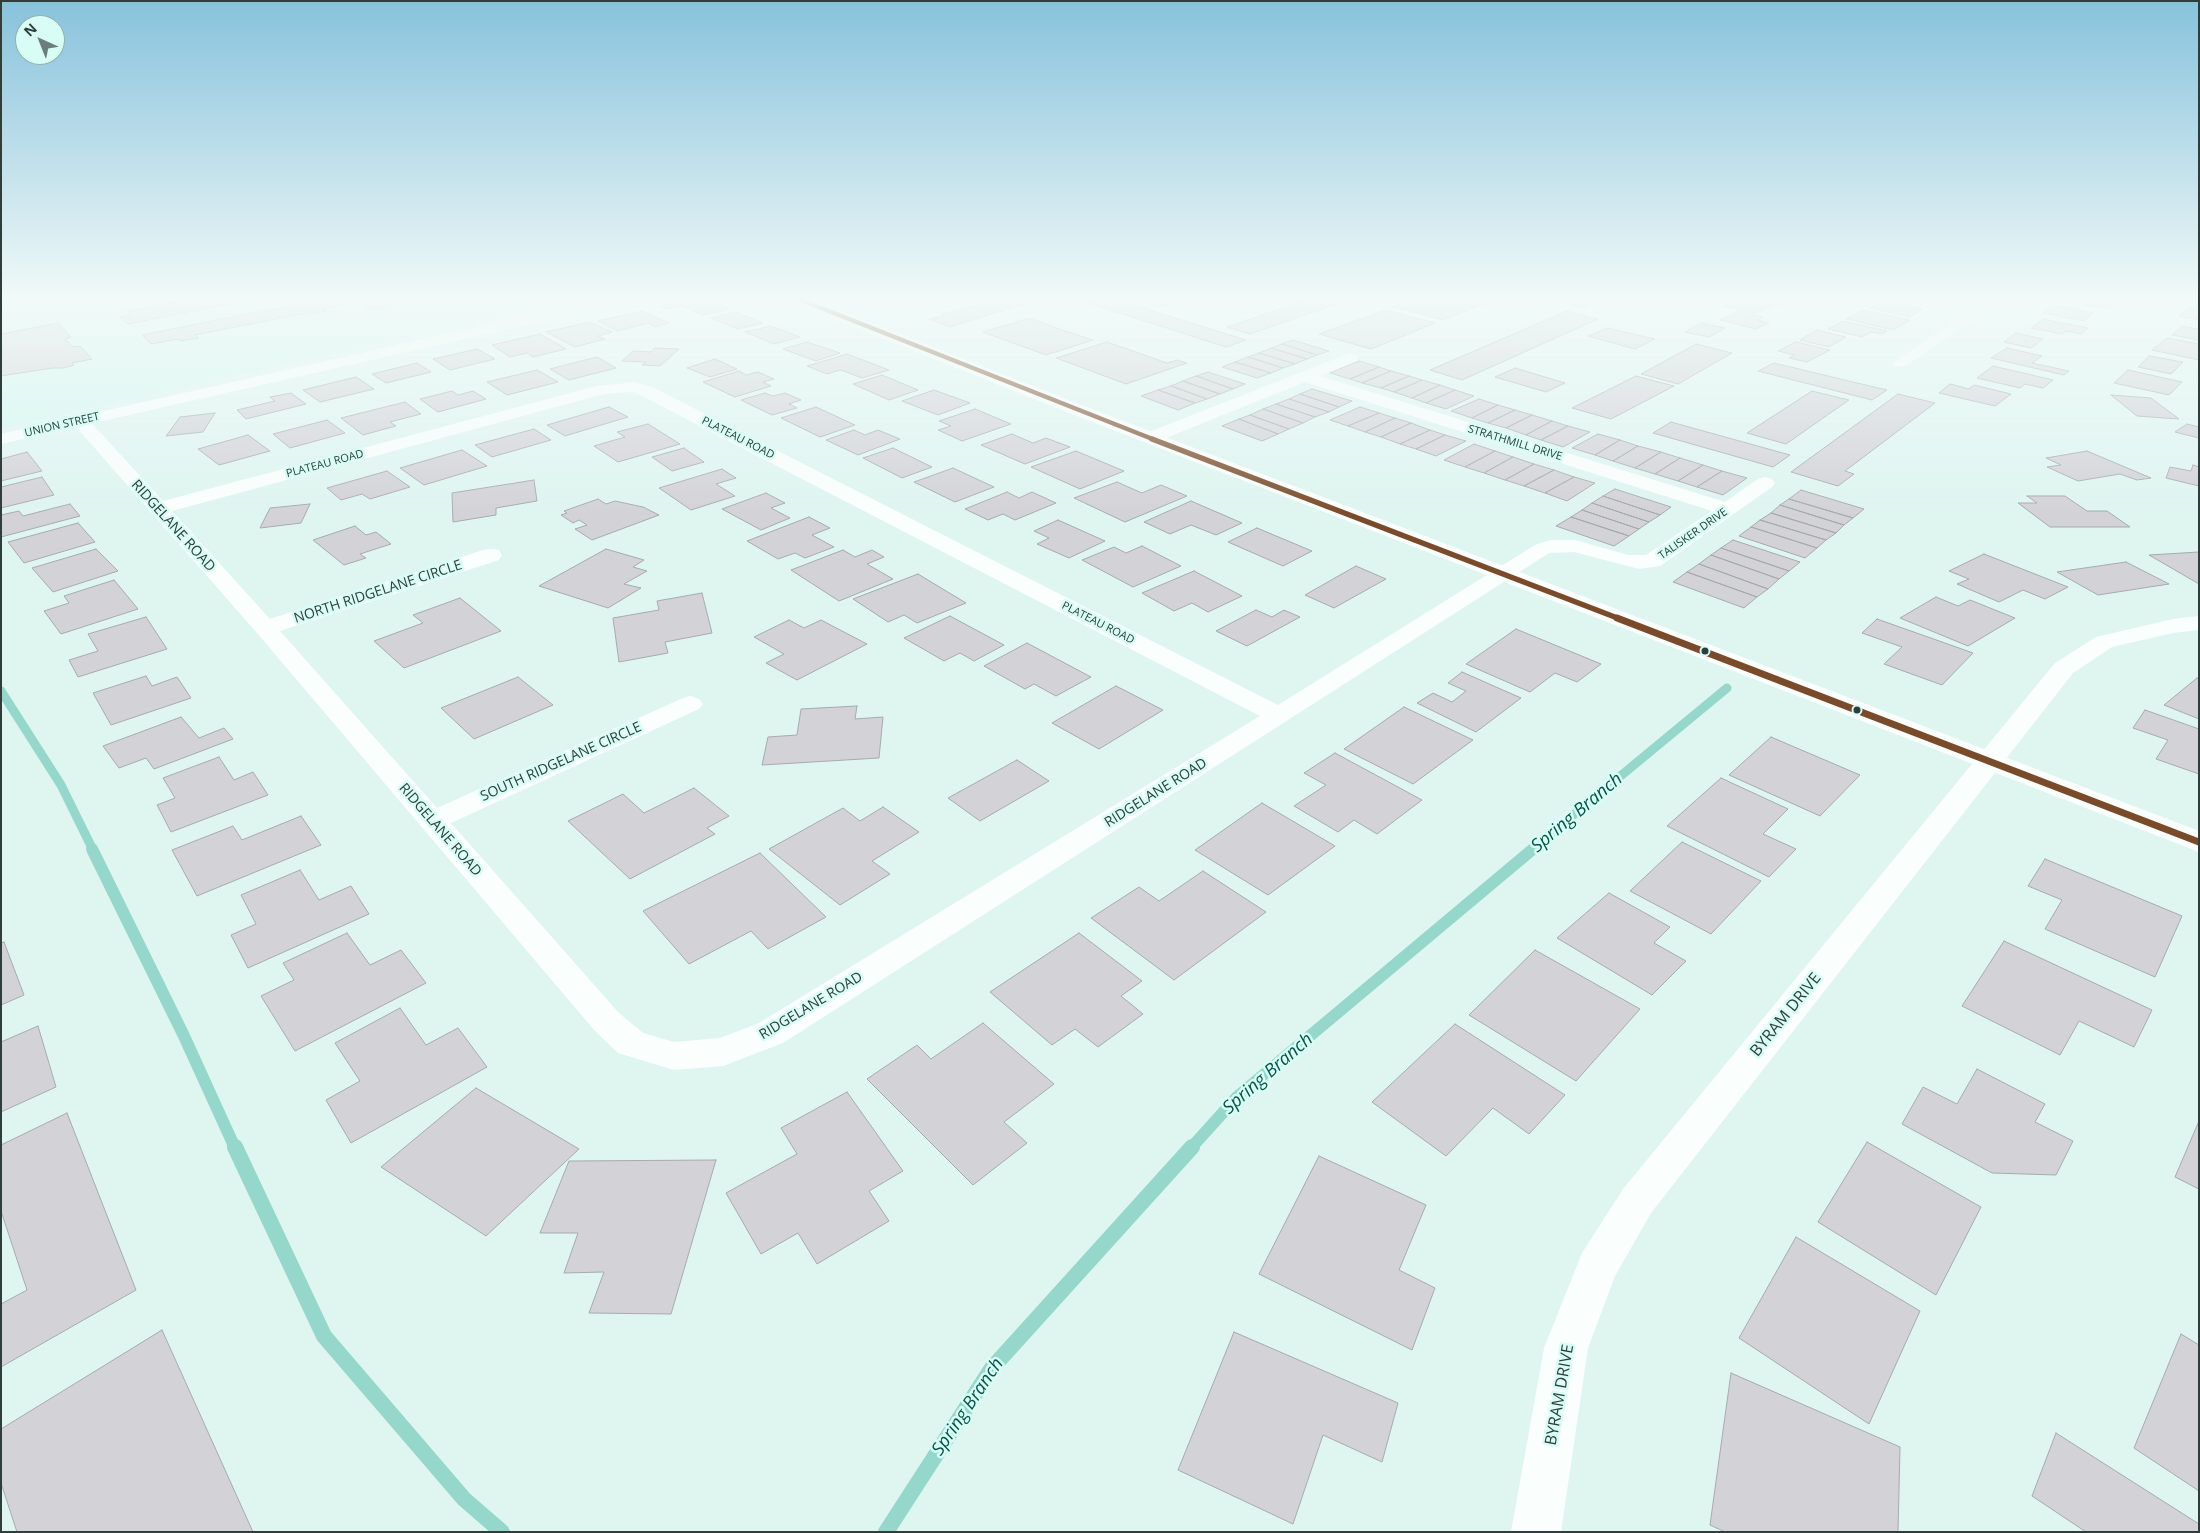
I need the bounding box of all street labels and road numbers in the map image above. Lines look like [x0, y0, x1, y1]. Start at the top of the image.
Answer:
street label: UNION STREET [23, 410, 101, 440]
street label: PLATEAU ROAD [700, 414, 776, 462]
street label: STRATHMILL DRIVE [1466, 422, 1564, 464]
street label: PLATEAU ROAD [285, 447, 365, 481]
street label: RIDGELANE ROAD [128, 477, 218, 575]
street label: TALISKER DRIVE [1656, 505, 1730, 563]
street label: NORTH RIDGELANE CIRCLE [292, 557, 464, 627]
street label: PLATEAU ROAD [1060, 599, 1136, 647]
street label: SOUTH RIDGELANE CIRCLE [478, 719, 644, 805]
street label: RIDGELANE ROAD [1102, 755, 1210, 831]
street label: RIDGELANE ROAD [395, 780, 485, 880]
street label: RIDGELANE ROAD [756, 969, 866, 1043]
street label: BYRAM DRIVE [1746, 969, 1826, 1061]
street label: BYRAM DRIVE [1542, 1343, 1578, 1447]

